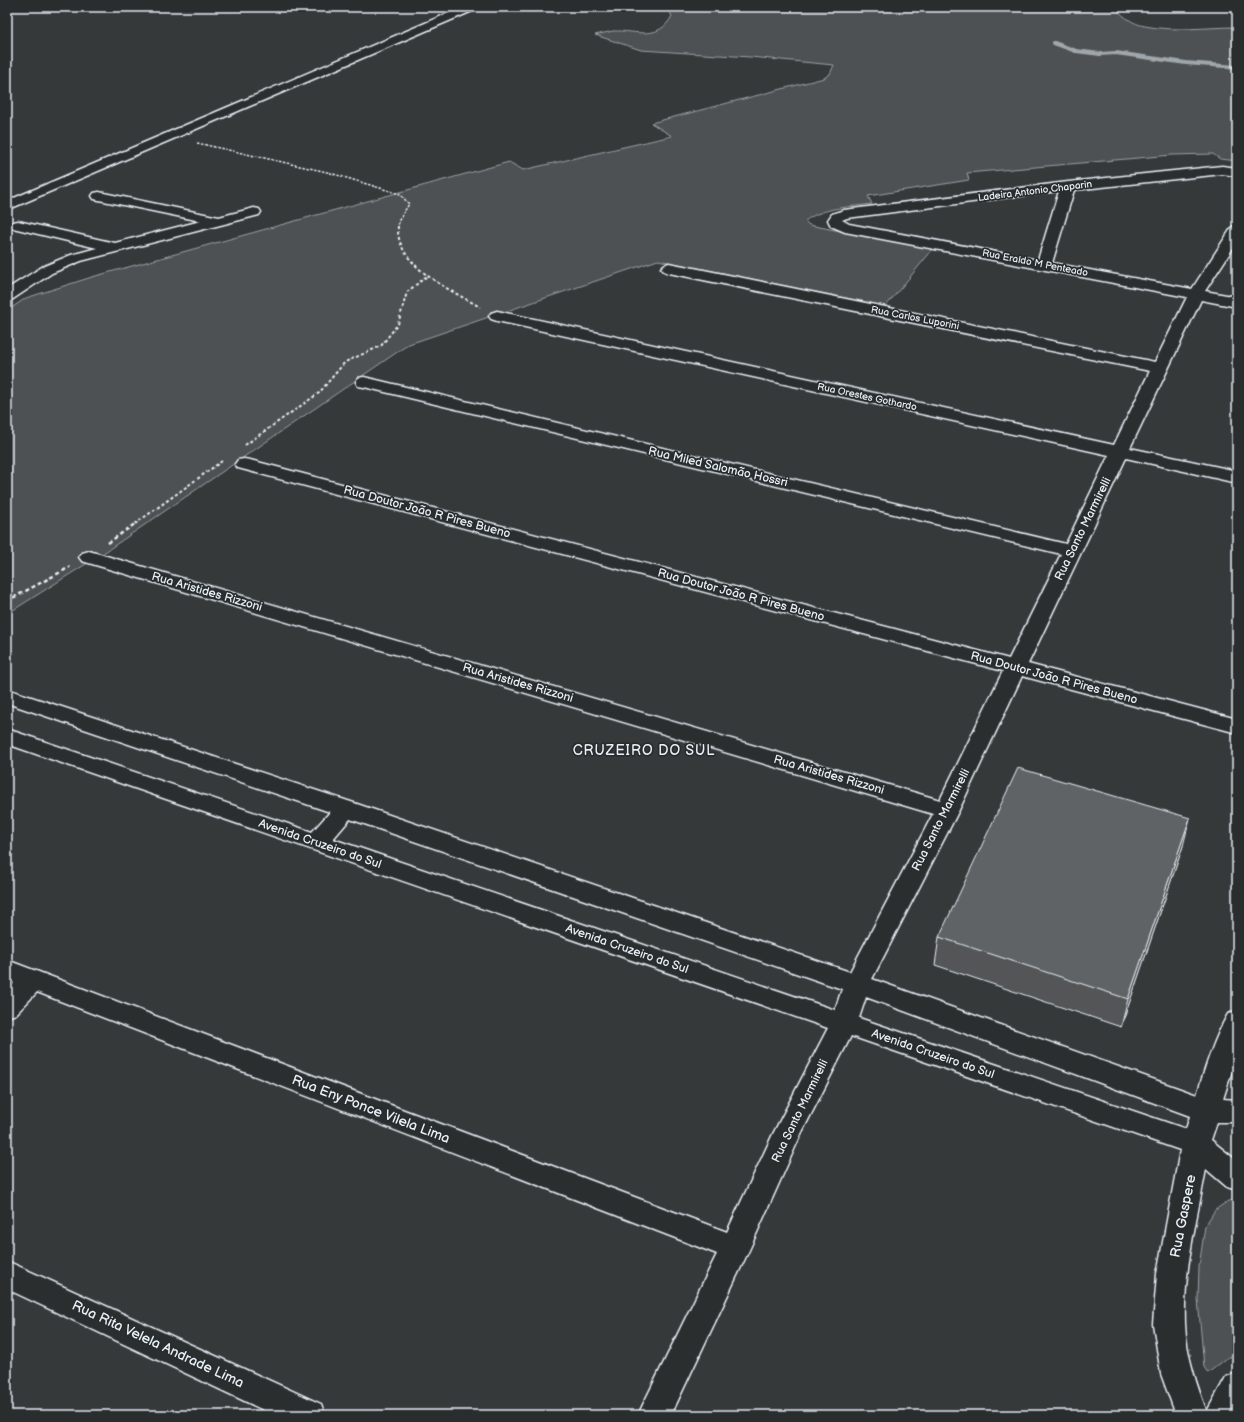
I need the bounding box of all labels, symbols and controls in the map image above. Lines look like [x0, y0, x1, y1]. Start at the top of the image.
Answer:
street label: Ladeira Antonio Chaparin [977, 178, 1093, 204]
street label: Rua Eraldo M Penteado [981, 247, 1089, 279]
street label: Rua Carlos Luporini [870, 304, 960, 332]
street label: Rua Orestes Gothardo [816, 381, 918, 413]
street label: Rua Miled Salomão Hossri [647, 444, 789, 490]
street label: Rua Santo Marmirelli [1052, 475, 1115, 583]
street label: Rua Doutor João R Pires Bueno [342, 482, 512, 542]
street label: Rua Doutor João R Pires Bueno [656, 565, 826, 625]
street label: Rua Aristides Rizzoni [150, 569, 264, 615]
street label: Rua Doutor João R Pires Bueno [969, 648, 1139, 708]
street label: Rua Aristides Rizzoni [461, 660, 575, 706]
district label: CRUZEIRO DO SUL [573, 742, 715, 759]
street label: Rua Aristides Rizzoni [772, 752, 886, 798]
street label: Rua Santo Marmirelli [909, 766, 973, 874]
street label: Avenida Cruzeiro do Sul [257, 816, 383, 872]
street label: Avenida Cruzeiro do Sul [564, 921, 690, 977]
street label: Avenida Cruzeiro do Sul [870, 1026, 996, 1082]
street label: Rua Santo Marmirelli [769, 1057, 832, 1165]
street label: Rua Eny Ponce Vilela Lima [290, 1071, 452, 1147]
street label: Rua Gaspere [1167, 1173, 1199, 1259]
street label: Rua Rita Velela Andrade Lima [69, 1297, 247, 1391]

